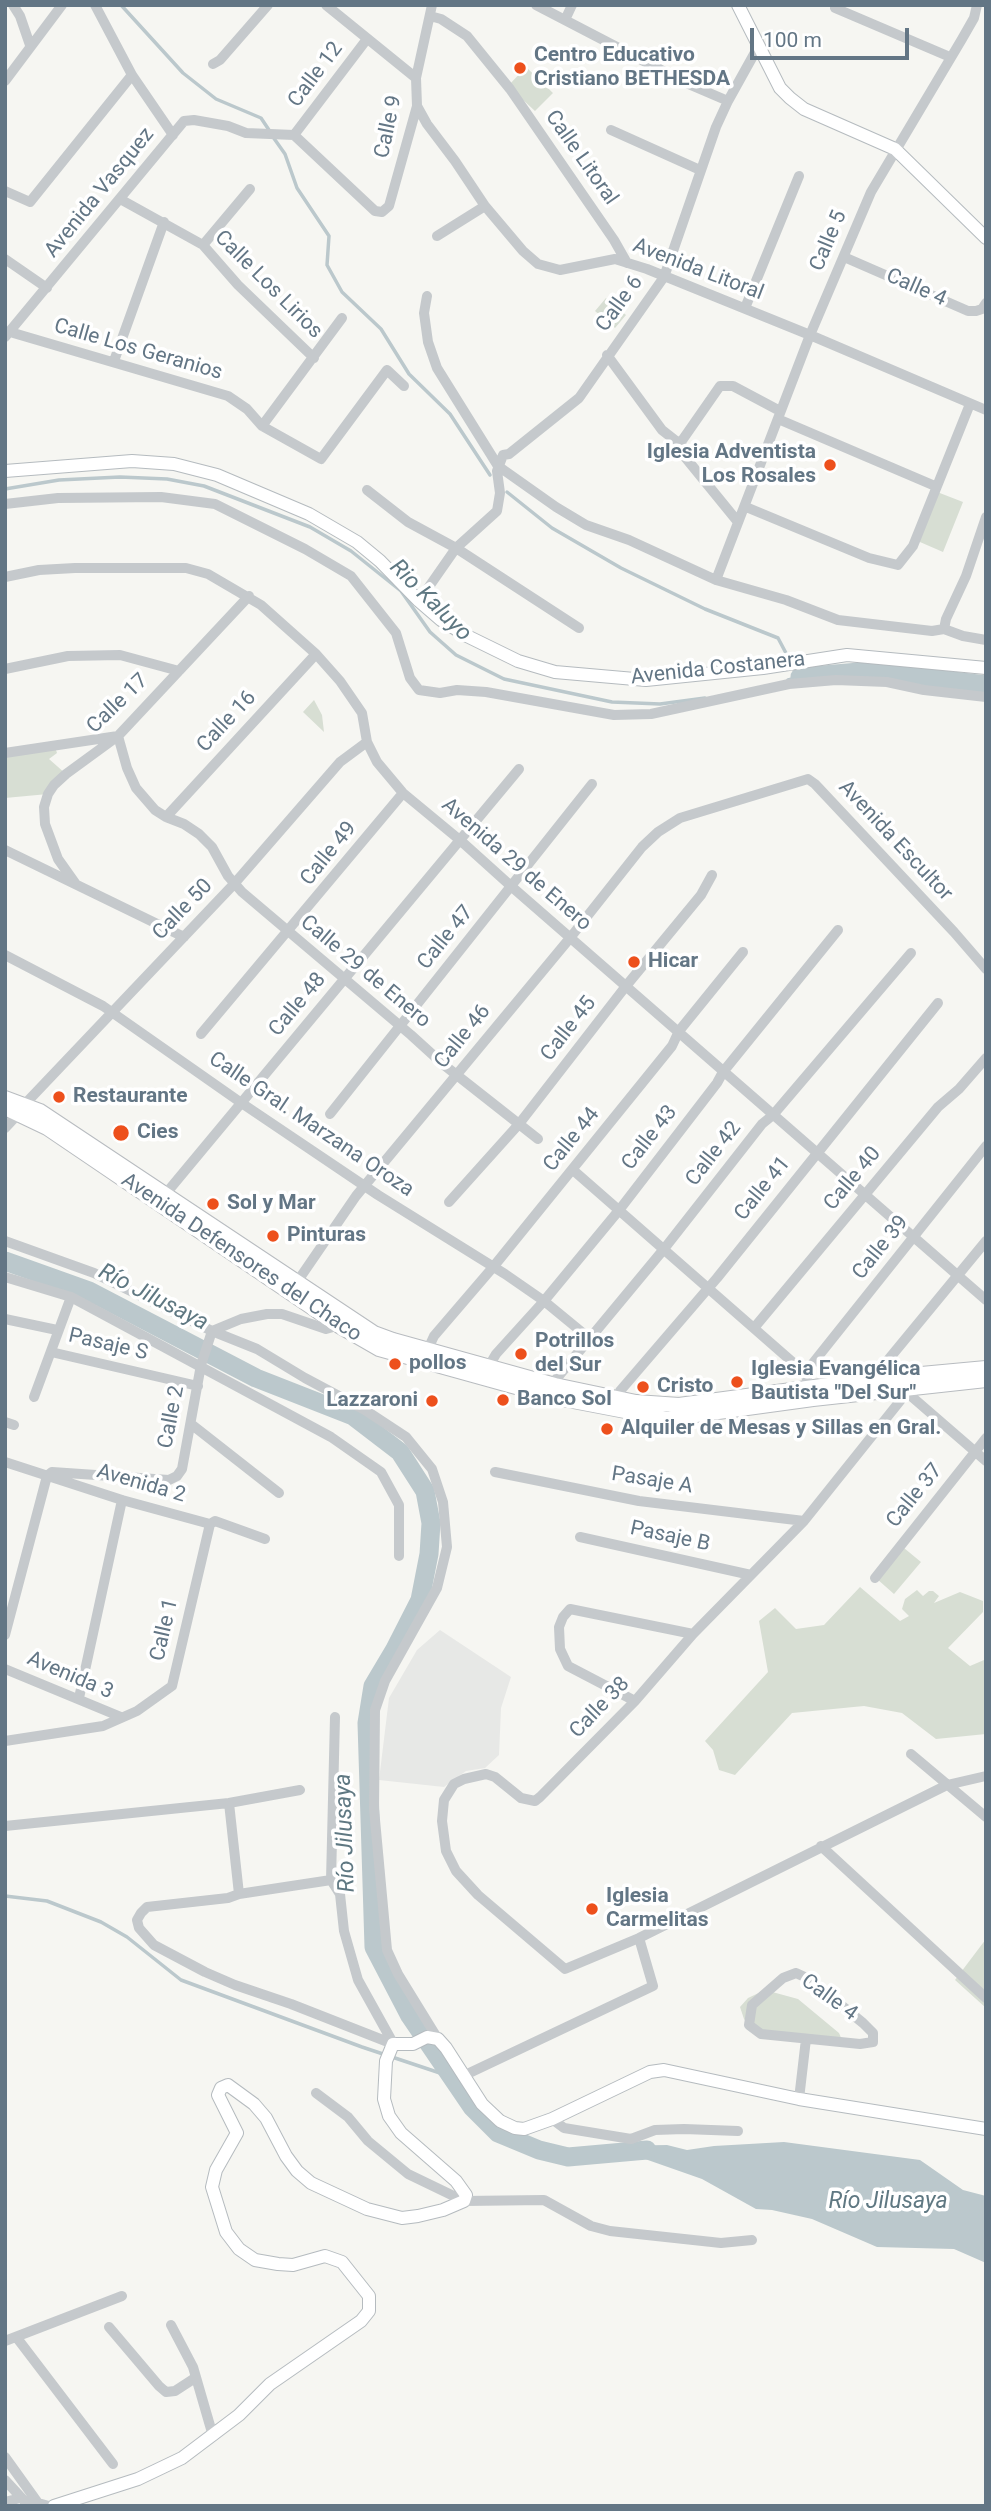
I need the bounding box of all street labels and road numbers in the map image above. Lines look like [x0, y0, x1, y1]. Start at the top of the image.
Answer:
street label: Calle 12 [283, 37, 349, 113]
street label: Calle 9 [370, 93, 408, 161]
street label: Calle Litoral [539, 106, 623, 210]
street label: Avenida Vasquez [40, 123, 160, 263]
street label: Calle 5 [805, 207, 853, 275]
street label: Calle Los Lirios [209, 226, 327, 344]
street label: Avenida Litoral [629, 234, 767, 306]
street label: Calle 4 [882, 264, 950, 312]
street label: Calle 6 [591, 271, 649, 337]
street label: Calle Los Geranios [51, 314, 225, 386]
street label: Avenida Costanera [630, 647, 806, 691]
street label: Calle 17 [82, 669, 154, 739]
street label: Calle 16 [192, 686, 262, 758]
street label: Avenida Escultor [833, 775, 957, 907]
street label: Avenida 29 de Enero [436, 793, 596, 937]
street label: Calle 49 [296, 817, 362, 891]
street label: Calle 50 [148, 874, 218, 946]
street label: Calle 47 [413, 901, 479, 975]
street label: Calle 29 de Enero [295, 910, 435, 1034]
street label: Calle 48 [264, 968, 332, 1042]
street label: Calle 45 [536, 992, 602, 1066]
street label: Calle 46 [430, 1000, 496, 1074]
street label: Calle Gral. Marzana Oroza [204, 1047, 418, 1203]
street label: Calle 43 [617, 1101, 683, 1175]
street label: Calle 44 [539, 1103, 605, 1177]
street label: Calle 42 [681, 1117, 747, 1191]
street label: Calle 40 [819, 1142, 887, 1216]
street label: Calle 41 [730, 1152, 796, 1226]
street label: Avenida Defensores del Chaco [116, 1168, 366, 1348]
street label: Calle 39 [848, 1211, 914, 1285]
street label: Pasaje S [66, 1324, 150, 1366]
street label: Calle 2 [154, 1383, 190, 1451]
street label: Avenida 2 [94, 1459, 188, 1509]
street label: Calle 37 [882, 1459, 948, 1533]
street label: Pasaje A [610, 1462, 694, 1500]
street label: Pasaje B [628, 1516, 712, 1558]
street label: Calle 1 [146, 1596, 184, 1664]
street label: Avenida 3 [23, 1647, 117, 1705]
street label: Calle 38 [565, 1672, 635, 1744]
street label: Calle 4 [796, 1969, 862, 2027]

